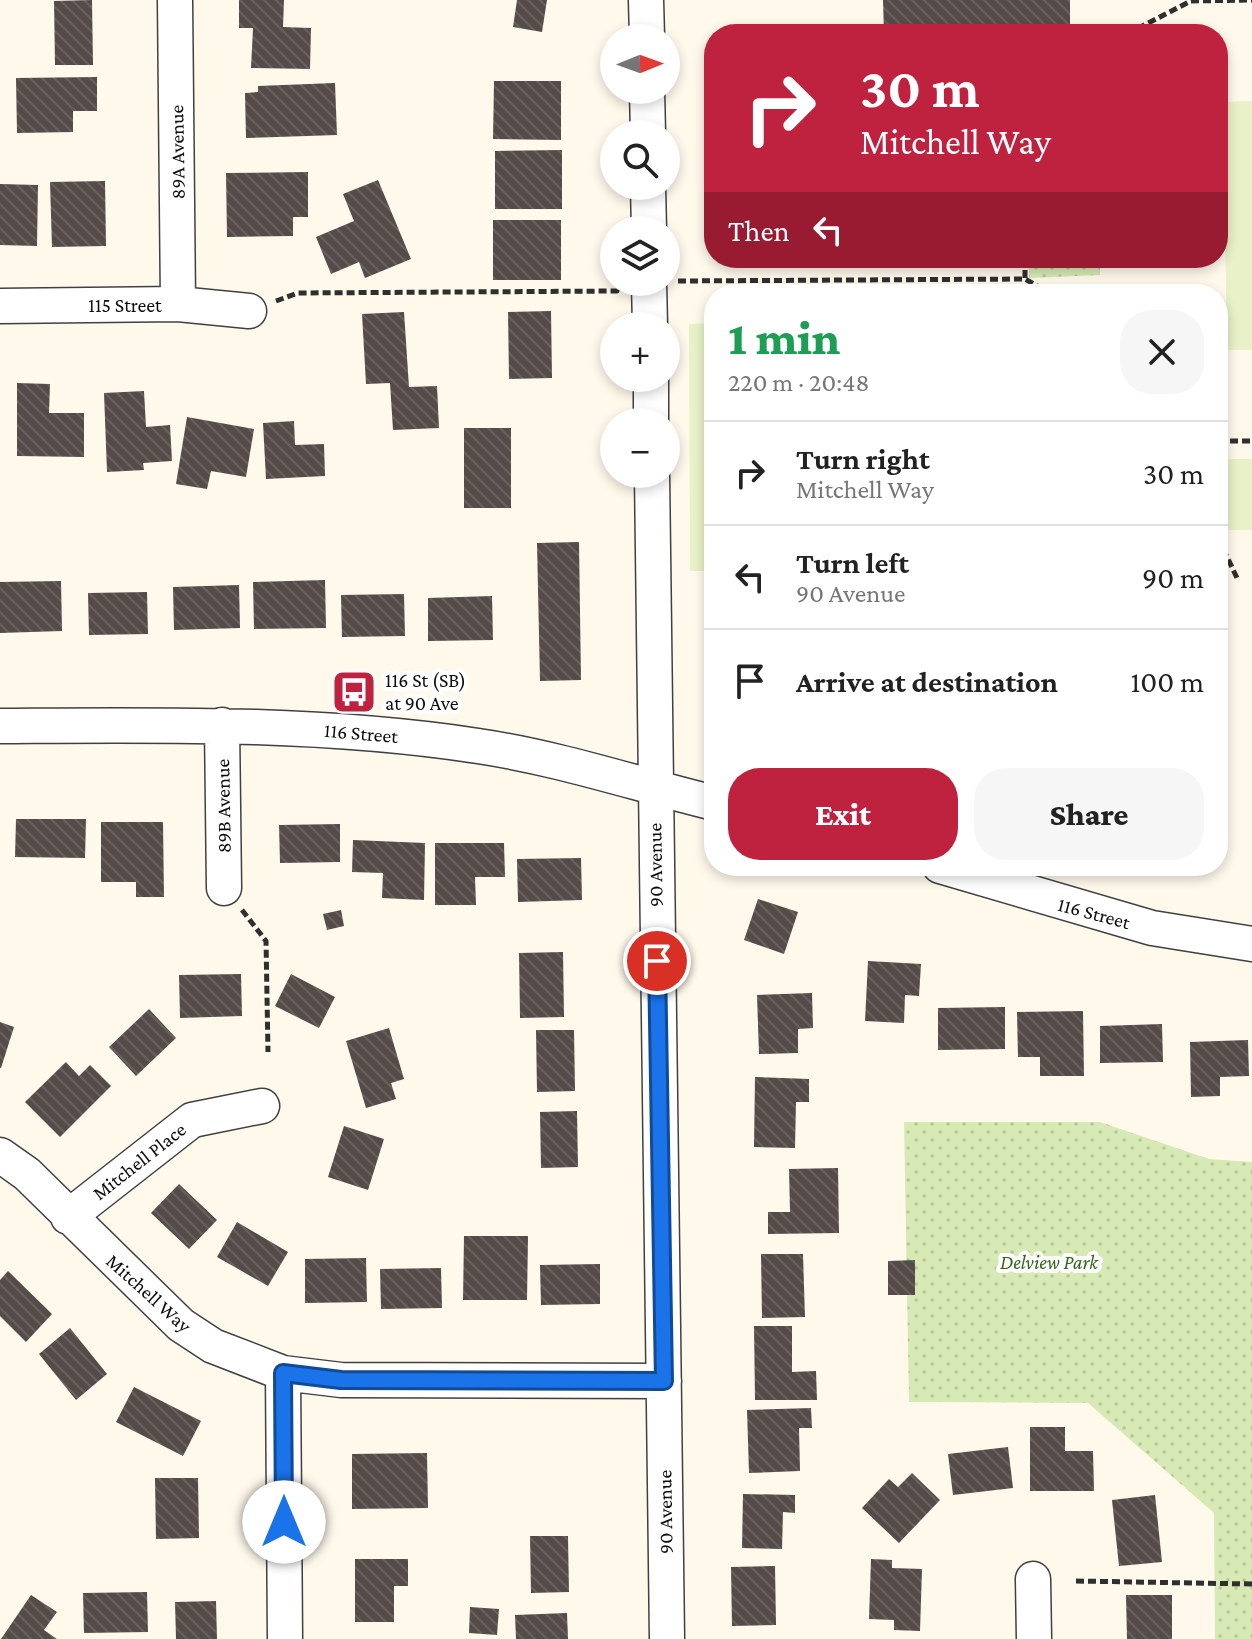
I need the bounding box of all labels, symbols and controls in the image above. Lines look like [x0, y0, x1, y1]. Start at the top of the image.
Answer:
north arrow [600, 24, 680, 104]
map controls [600, 24, 680, 488]
icon: right [728, 56, 832, 160]
text: 30 m [860, 57, 980, 119]
street label: 89A Avenue [165, 104, 189, 199]
button: search [600, 120, 680, 200]
text: Mitchell Way [860, 122, 1051, 162]
icon: left [806, 208, 850, 252]
text: Then [728, 214, 790, 247]
button: layers [600, 216, 680, 296]
street label: 115 Street [88, 294, 162, 316]
button: close [1120, 310, 1204, 394]
text: 1 min [728, 311, 840, 364]
button: + [600, 312, 680, 392]
text: 220 m · 20:48 [728, 368, 869, 397]
button: − [600, 408, 680, 488]
text: Turn right [796, 442, 930, 475]
icon: right [728, 451, 772, 495]
text: 30 m [1143, 457, 1204, 490]
text: Mitchell Way [796, 475, 934, 504]
text: Turn left [796, 546, 909, 579]
icon: left [728, 555, 772, 599]
text: 90 m [1142, 561, 1204, 594]
text: 90 Avenue [796, 579, 905, 608]
icon: arrive [728, 659, 772, 703]
text: Arrive at destination [796, 665, 1058, 698]
text: 100 m [1130, 665, 1204, 698]
bus stop icon: 116 St (SB) at 90 Ave [330, 668, 378, 716]
place label: 116 St (SB) at 90 Ave [385, 669, 466, 714]
street label: 116 Street [323, 719, 399, 747]
street label: 89B Avenue [211, 758, 235, 853]
button: Exit [728, 768, 958, 860]
button: Share [974, 768, 1204, 860]
street label: 90 Avenue [643, 823, 667, 907]
street label: 116 Street [1055, 893, 1133, 933]
pin [623, 927, 691, 995]
icon: arrive [635, 939, 679, 983]
street label: Mitchell Place [88, 1118, 190, 1204]
street label: Mitchell Way [102, 1249, 196, 1338]
park label: Delview Park [1000, 1251, 1099, 1273]
street label: 90 Avenue [653, 1470, 677, 1554]
position arrow [242, 1480, 326, 1564]

